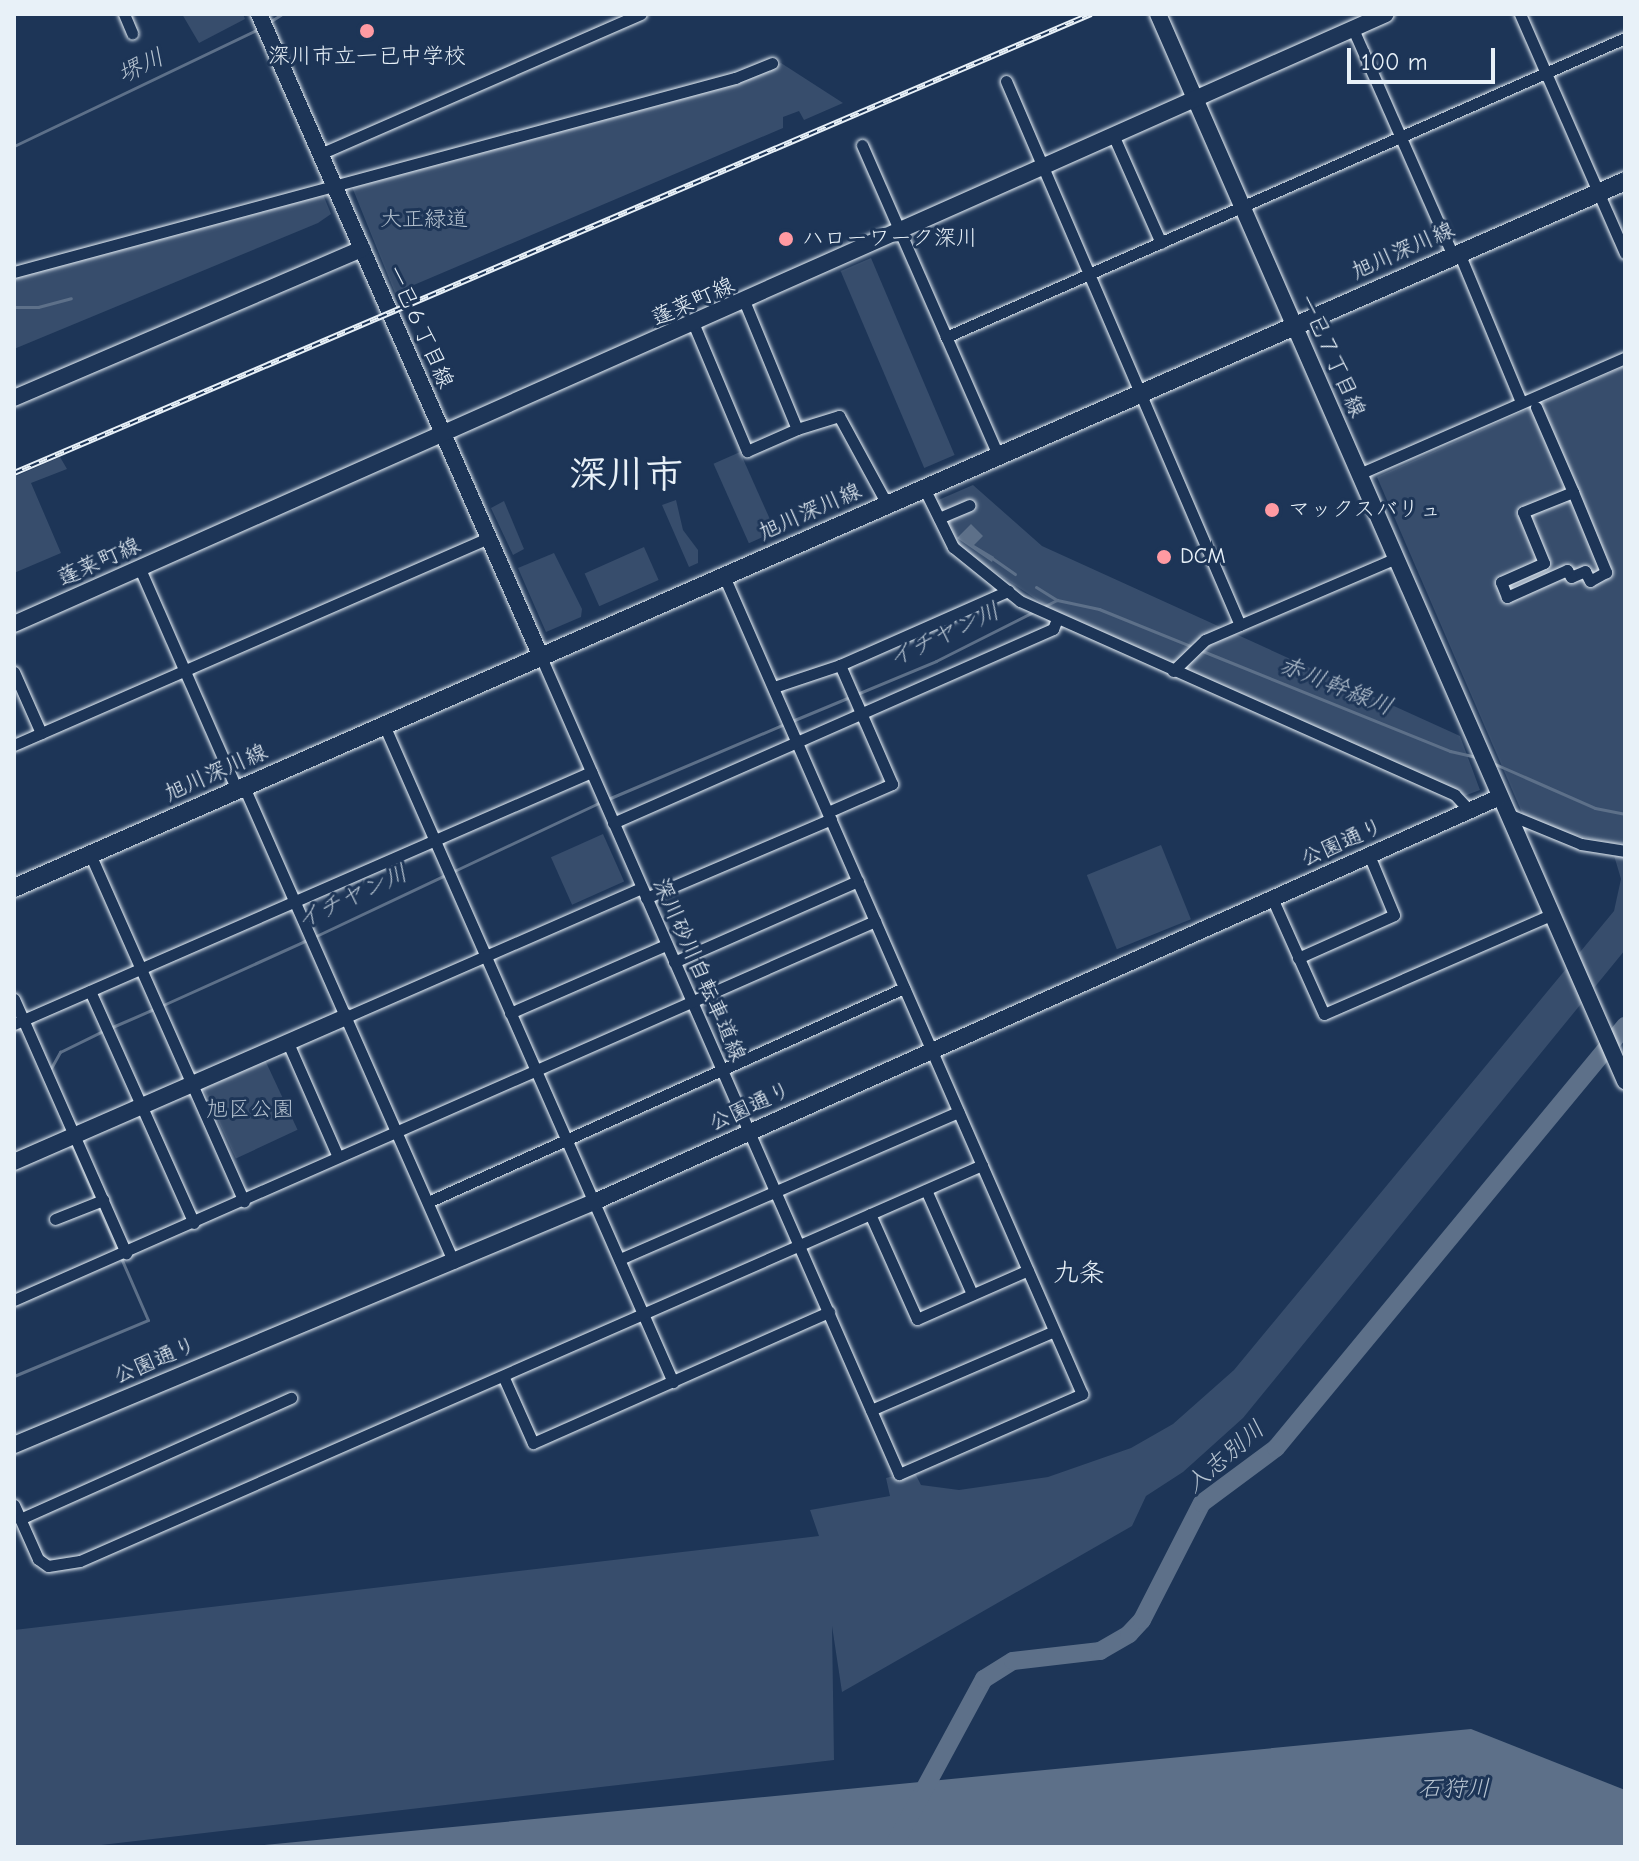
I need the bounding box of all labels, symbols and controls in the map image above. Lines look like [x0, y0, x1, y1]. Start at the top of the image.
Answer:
marker: 深川市立一已中学校 [358, 22, 376, 40]
scale bar [1351, 32, 1499, 82]
water label: 堺川 [113, 43, 169, 89]
place label: 深川市立一已中学校 [268, 44, 466, 70]
text: 100 m [1361, 48, 1428, 76]
park label: 大正緑道 [380, 207, 468, 233]
street label: 旭川深川線 [1347, 217, 1459, 285]
place label: ハローワーク深川 [802, 226, 978, 252]
marker: ハローワーク深川 [777, 230, 795, 248]
street label: 一已６丁目線 [381, 261, 459, 393]
street label: 蓬莱町線 [647, 272, 739, 332]
street label: 一已７丁目線 [1293, 290, 1371, 422]
district label: 深川市 [569, 453, 683, 499]
street label: 旭川深川線 [754, 478, 866, 546]
place label: マックスバリュ [1288, 497, 1442, 523]
marker: マックスバリュ [1263, 501, 1281, 519]
street label: 蓬莱町線 [53, 532, 145, 592]
place label: DCM [1180, 544, 1226, 570]
marker: DCM [1155, 548, 1173, 566]
water label: イチヤン川 [884, 597, 1004, 673]
water label: 赤川幹線川 [1275, 650, 1397, 722]
street label: 旭川深川線 [160, 739, 272, 807]
street label: 公園通り [1296, 813, 1388, 873]
water label: イチヤン川 [292, 859, 412, 935]
street label: 深川砂川自転車道線 [647, 874, 751, 1066]
street label: 公園通り [705, 1076, 795, 1138]
park label: 旭区公園 [206, 1097, 294, 1123]
district label: 九条 [1053, 1258, 1105, 1290]
street label: 公園通り [109, 1332, 201, 1390]
water label: 入志別川 [1179, 1415, 1271, 1499]
water label: 石狩川 [1418, 1775, 1490, 1803]

